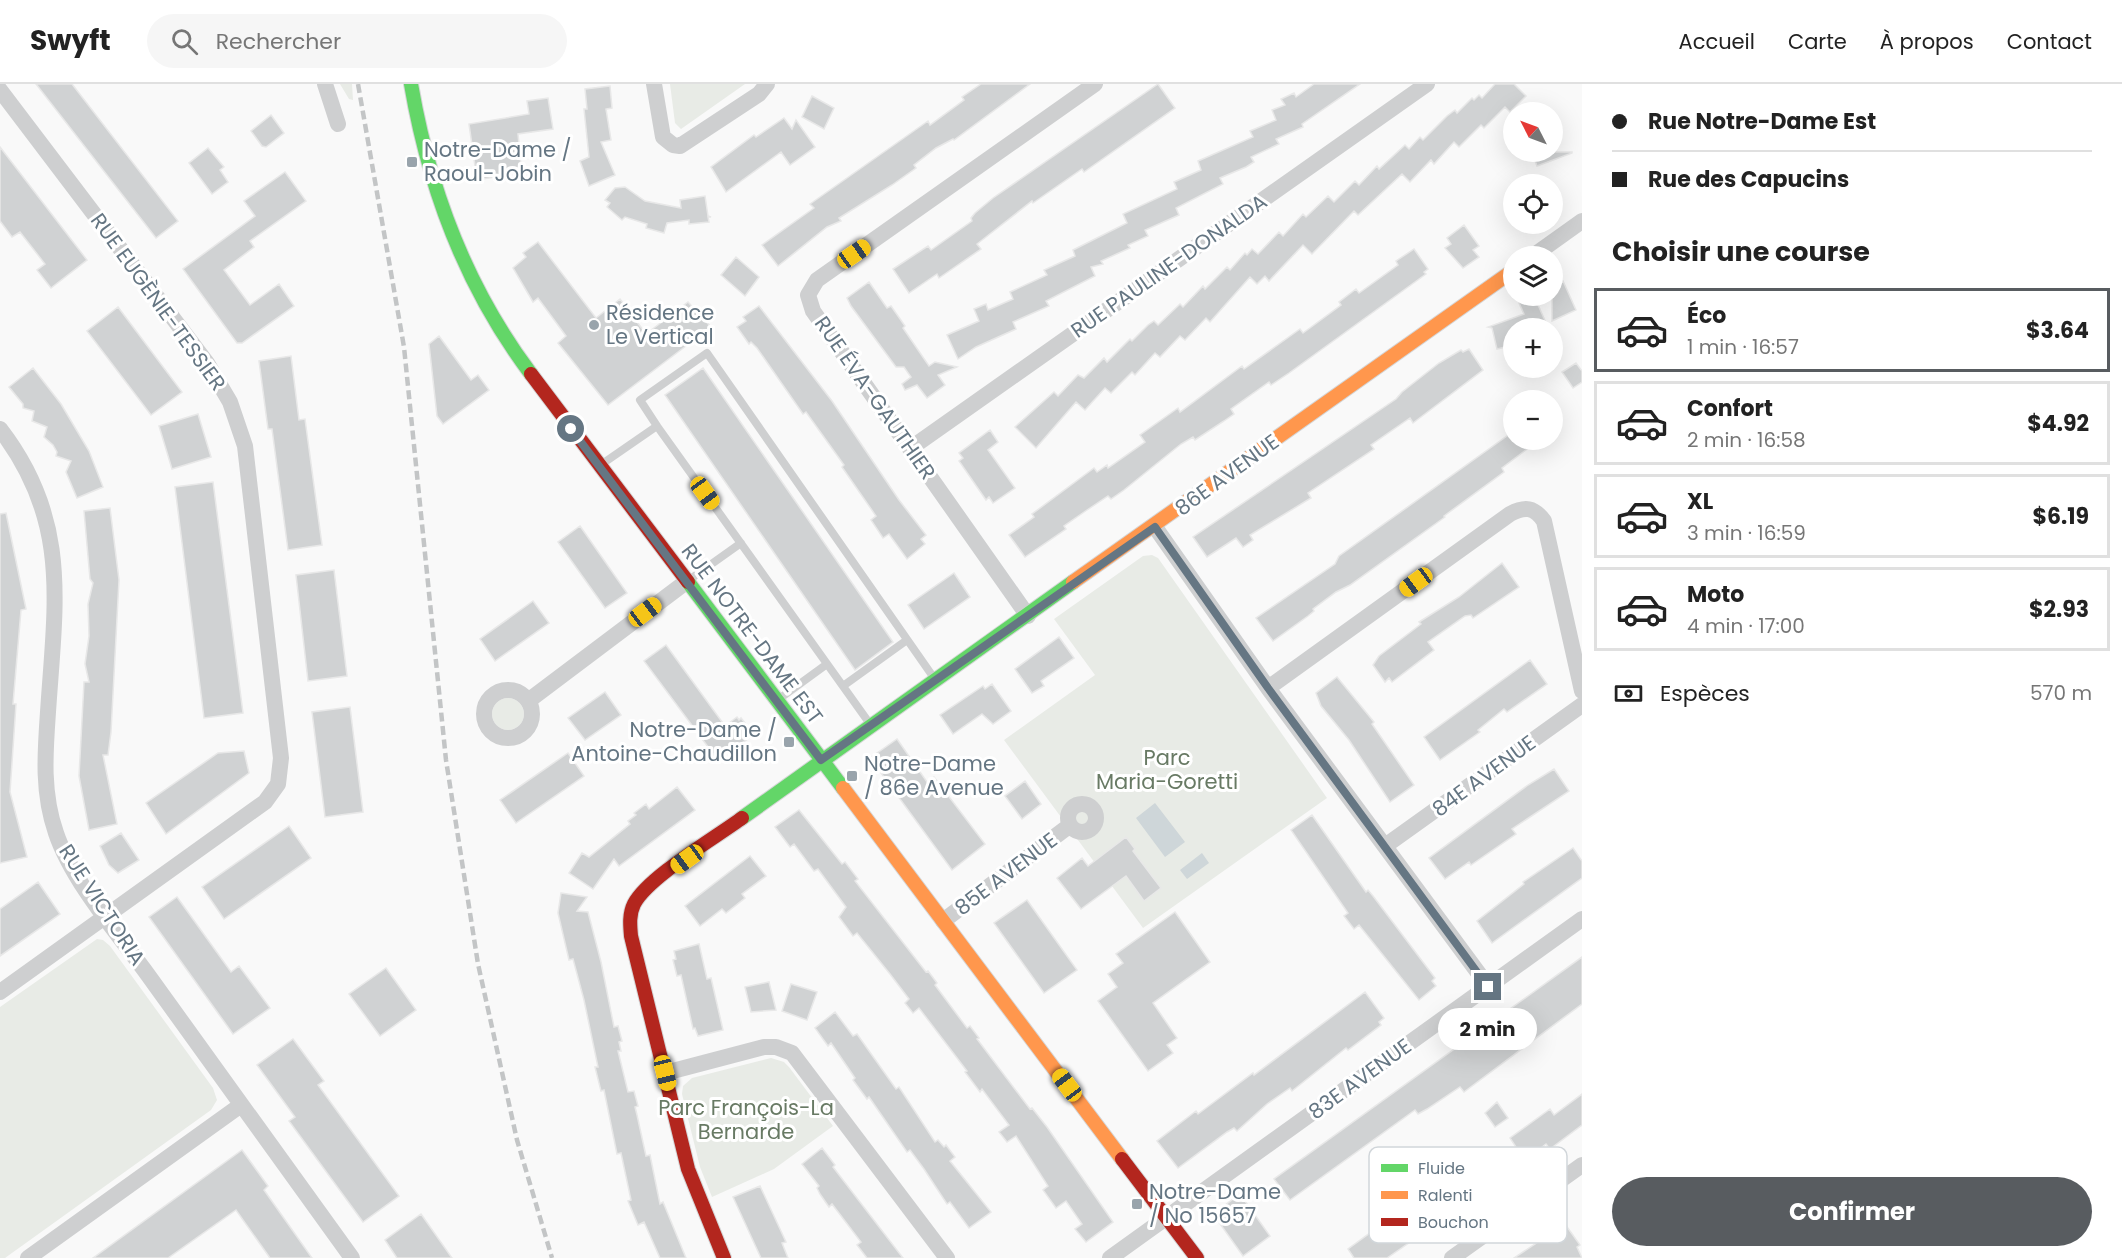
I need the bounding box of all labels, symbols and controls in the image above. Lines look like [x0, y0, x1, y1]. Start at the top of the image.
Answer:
search box [147, 14, 567, 68]
text: Swyft [30, 21, 111, 60]
icon: search [168, 25, 201, 58]
text: Rechercher [216, 26, 341, 57]
text: Accueil [1678, 27, 1755, 56]
text: Carte [1788, 27, 1847, 56]
text: À propos [1880, 27, 1974, 56]
text: Contact [2007, 27, 2092, 56]
north arrow [1503, 102, 1563, 162]
map controls [1503, 102, 1563, 450]
text: Rue Notre-Dame Est [1648, 106, 1876, 137]
place label: Notre-Dame / Raoul-Jobin [424, 135, 572, 188]
marker: Notre-Dame / Raoul-Jobin [405, 155, 419, 169]
text: Rue des Capucins [1648, 164, 1849, 195]
button: locate [1503, 174, 1563, 234]
street label: RUE PAULINE-DONALDA [1065, 187, 1273, 344]
street label: RUE EUGÈNIE-TESSIER [84, 207, 233, 396]
text: Choisir une course [1612, 233, 1870, 270]
car [834, 236, 874, 272]
button: layers [1503, 246, 1563, 306]
place label: Résidence Le Vertical [606, 298, 714, 351]
text: Éco [1687, 300, 1726, 331]
icon: car [1615, 303, 1669, 357]
street label: RUE ÉVA-GAUTHIER [808, 310, 943, 485]
text: $3.64 [2026, 315, 2089, 346]
marker: Résidence Le Vertical [587, 318, 601, 332]
button: + [1503, 318, 1563, 378]
text: 1 min · 16:57 [1687, 333, 1799, 361]
button: − [1503, 390, 1563, 450]
text: Confort [1687, 393, 1773, 424]
icon: car [1615, 396, 1669, 450]
text: $4.92 [2027, 408, 2089, 439]
route start [557, 415, 584, 442]
text: 2 min · 16:58 [1687, 426, 1806, 454]
street label: 86E AVENUE [1169, 427, 1285, 522]
car [687, 473, 723, 513]
text: XL [1687, 486, 1713, 517]
icon: car [1615, 489, 1669, 543]
text: $6.19 [2033, 501, 2089, 532]
text: 3 min · 16:59 [1687, 519, 1806, 547]
street label: RUE NOTRE-DAME EST [675, 538, 830, 730]
car [1396, 564, 1436, 600]
text: Moto [1687, 579, 1744, 610]
icon: car [1615, 582, 1669, 636]
car [625, 594, 665, 630]
text: $2.93 [2029, 594, 2089, 625]
text: 4 min · 17:00 [1687, 612, 1805, 640]
icon: cash [1612, 677, 1645, 710]
text: Espèces [1660, 678, 1750, 709]
text: 570 m [2030, 679, 2092, 707]
place label: Notre-Dame / Antoine-Chaudillon [571, 715, 777, 768]
street label: 84E AVENUE [1426, 728, 1541, 823]
marker: Notre-Dame / Antoine-Chaudillon [782, 735, 796, 749]
park label: Parc Maria-Goretti [1096, 743, 1238, 796]
place label: Notre-Dame / 86e Avenue [864, 749, 1004, 802]
marker: Notre-Dame / 86e Avenue [845, 769, 859, 783]
street label: 85E AVENUE [948, 825, 1063, 922]
street label: RUE VICTORIA [52, 839, 152, 971]
car [667, 841, 707, 877]
route end [1474, 973, 1501, 1000]
callout: 2 min [1438, 1008, 1538, 1050]
text: 2 min [1459, 1015, 1516, 1043]
street label: 83E AVENUE [1302, 1031, 1417, 1126]
car [652, 1053, 678, 1093]
car [1049, 1065, 1085, 1105]
park label: Parc François-La Bernarde [658, 1093, 834, 1146]
legend [1369, 1147, 1567, 1243]
text: Fluide [1418, 1157, 1465, 1180]
place label: Notre-Dame / No 15657 [1149, 1177, 1281, 1230]
button: Confirmer [1612, 1177, 2092, 1246]
text: Ralenti [1418, 1184, 1472, 1207]
marker: Notre-Dame / No 15657 [1130, 1197, 1144, 1211]
text: Bouchon [1418, 1211, 1489, 1234]

